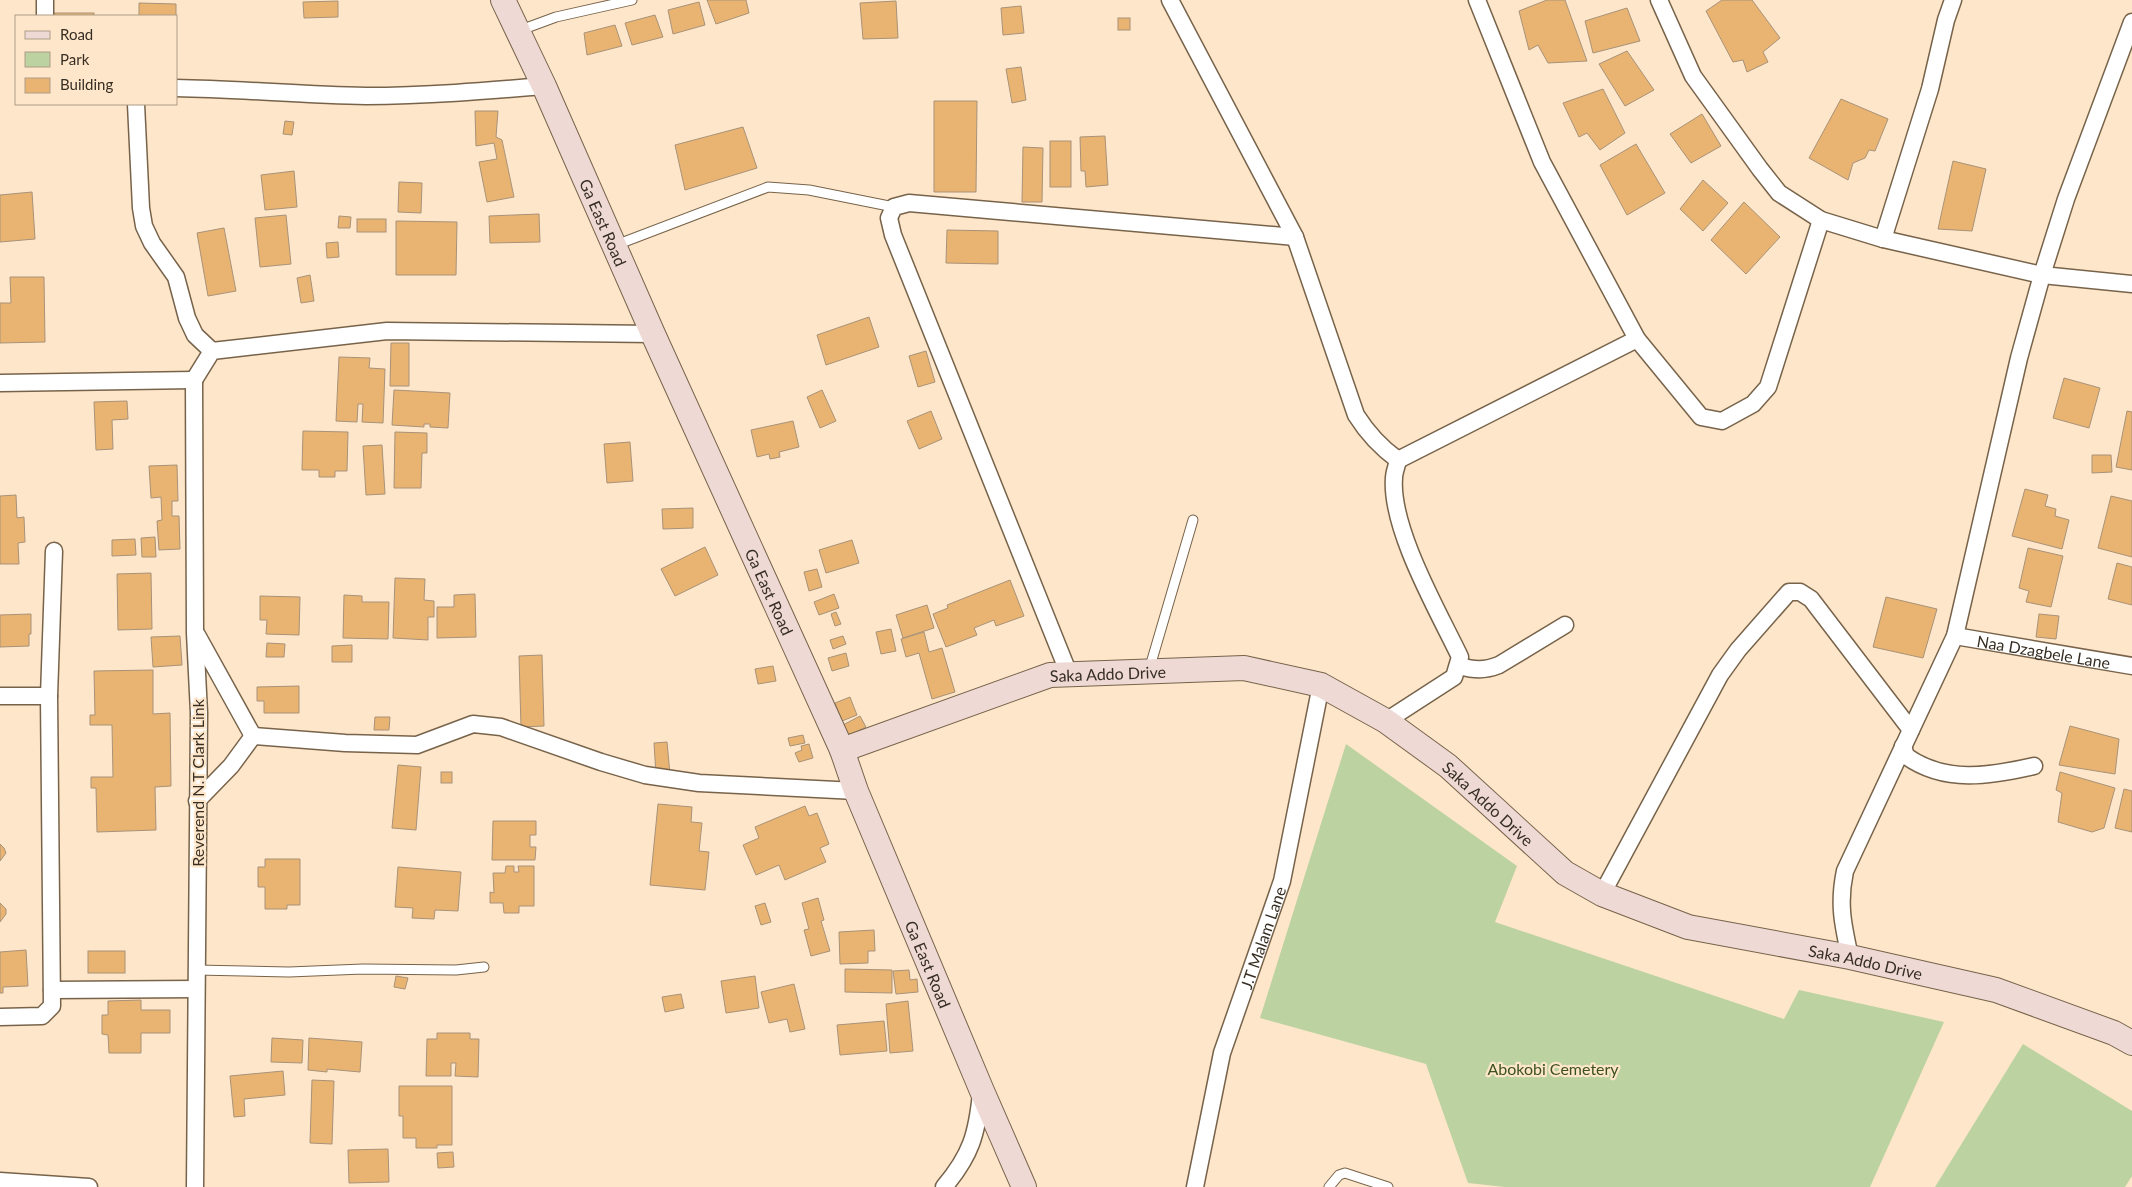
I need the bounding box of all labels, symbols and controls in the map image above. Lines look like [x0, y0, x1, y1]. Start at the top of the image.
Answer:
legend [15, 15, 178, 105]
text: Road [60, 25, 93, 43]
text: Park [60, 50, 90, 68]
text: Building [60, 75, 113, 93]
street label: Ga East Road [576, 176, 631, 269]
street label: Ga East Road [742, 545, 798, 638]
street label: Naa Dzagbele Lane [1976, 630, 2112, 672]
street label: Saka Addo Drive [1049, 661, 1166, 685]
street label: Reverend N.T Clark Link [188, 698, 207, 867]
street label: Saka Addo Drive [1439, 757, 1538, 849]
street label: J.T Malam Lane [1236, 884, 1289, 991]
street label: Ga East Road [902, 917, 955, 1011]
street label: Saka Addo Drive [1807, 940, 1924, 983]
park label: Abokobi Cemetery [1487, 1059, 1619, 1078]

